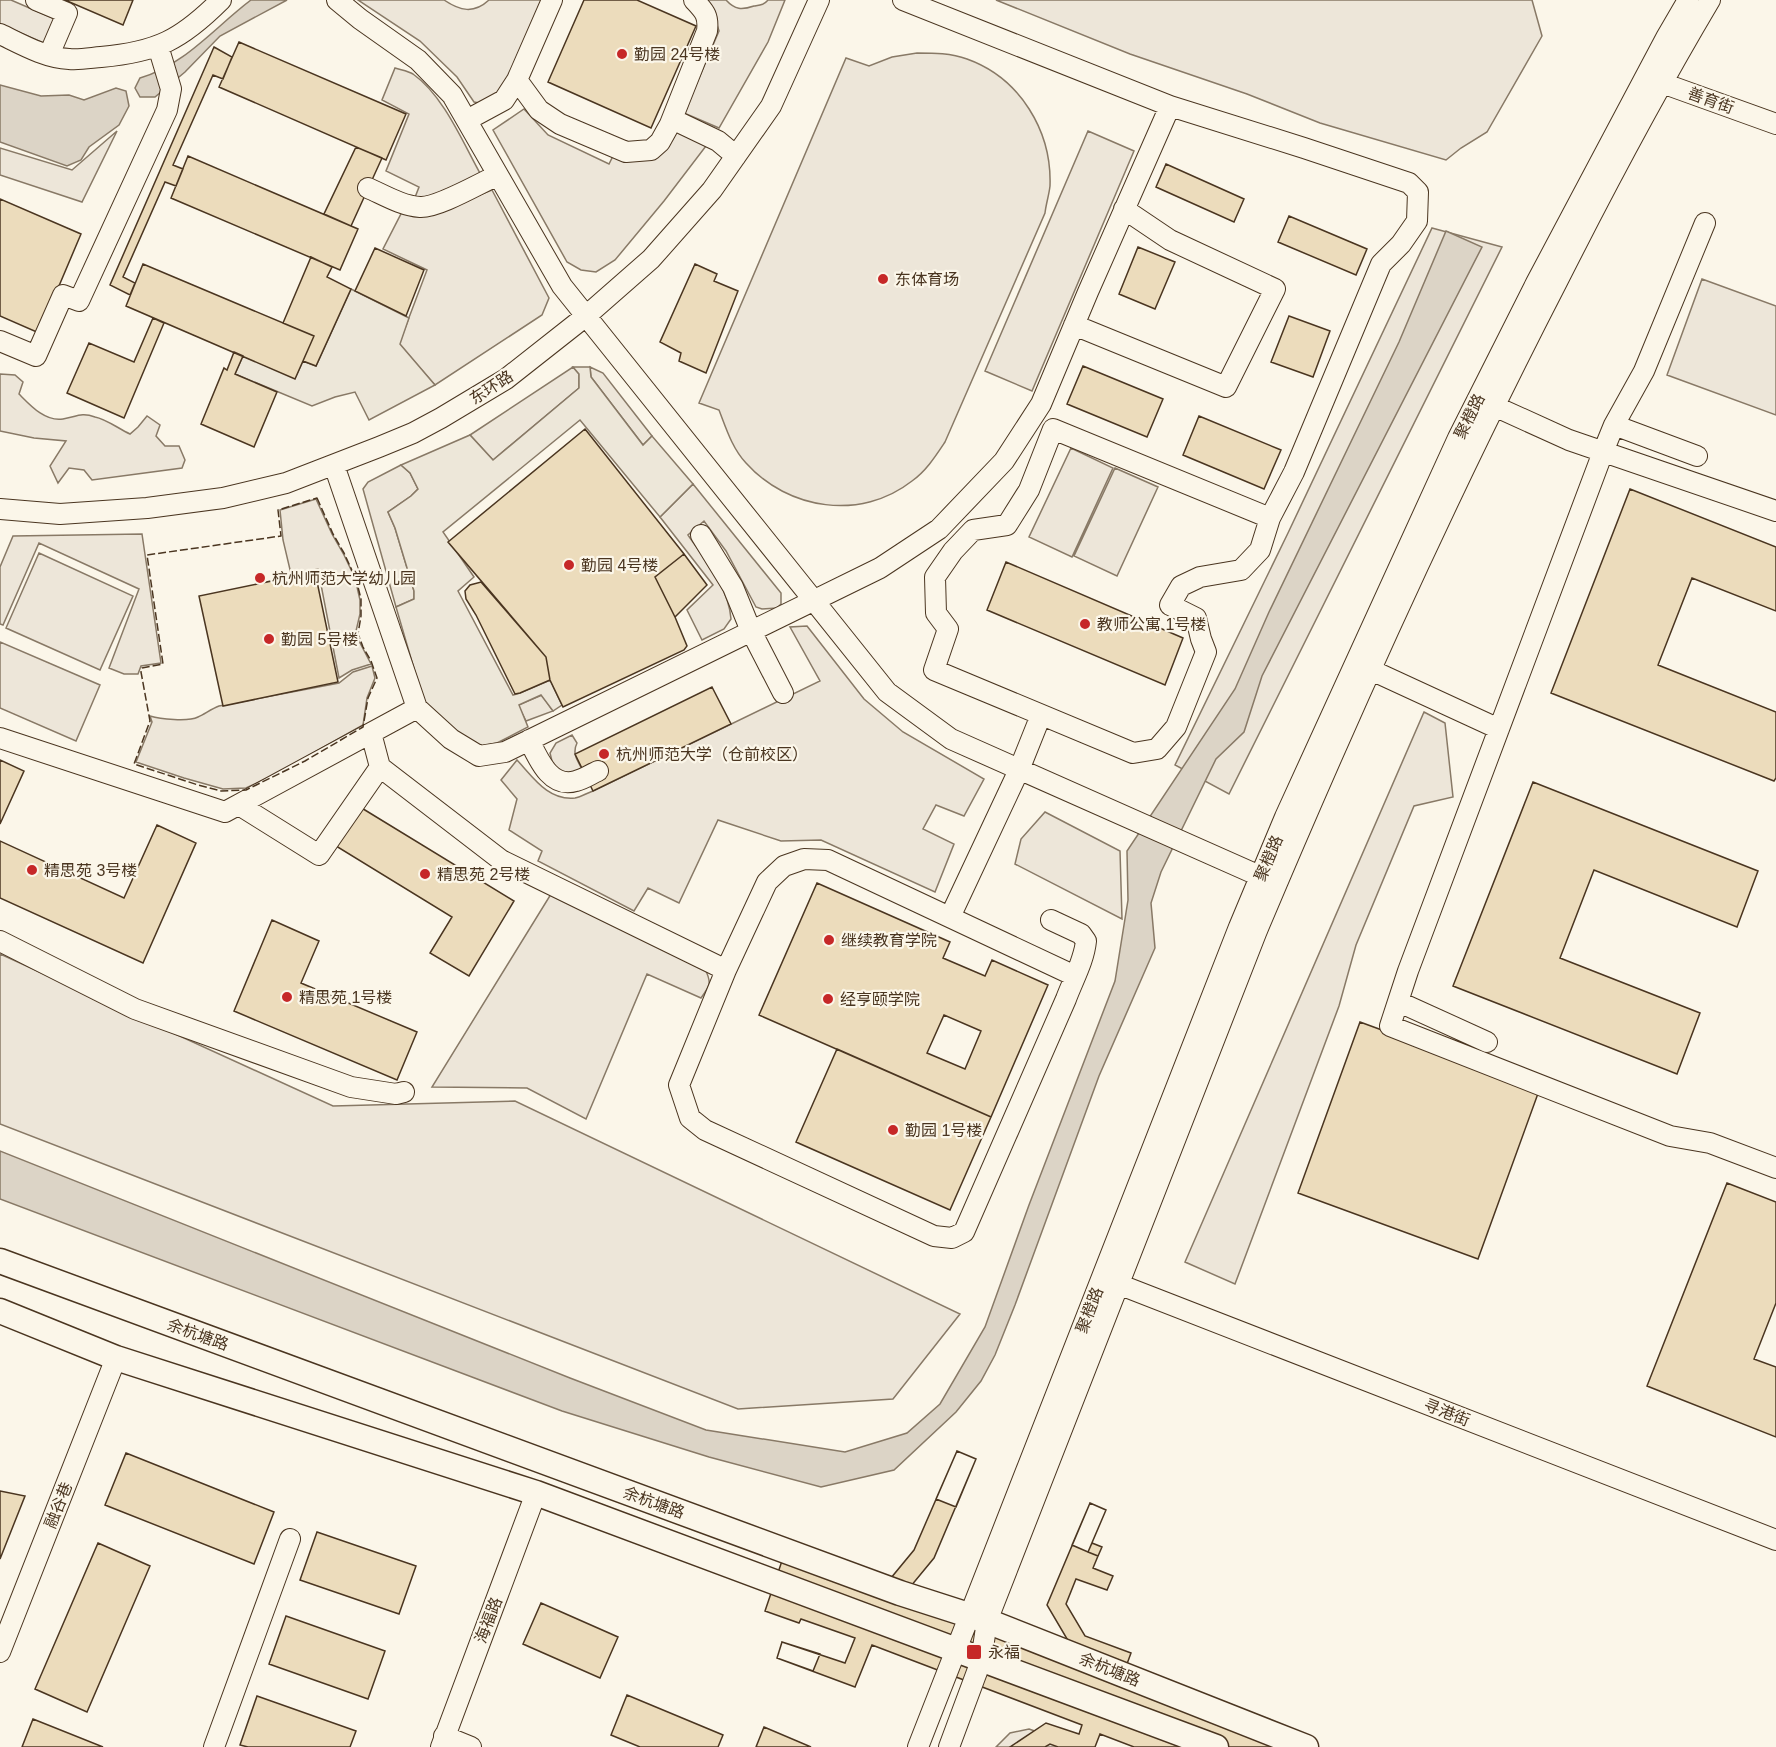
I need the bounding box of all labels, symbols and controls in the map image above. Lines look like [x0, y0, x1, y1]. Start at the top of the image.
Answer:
place label: 勤园 24号楼 [634, 46, 720, 63]
marker: 勤园 24号楼 [615, 47, 629, 61]
street label: 善育街 [1685, 84, 1736, 117]
place label: 东体育场 [895, 271, 959, 288]
marker: 东体育场 [876, 272, 890, 286]
street label: 东环路 [467, 367, 516, 408]
street label: 聚橙路 [1451, 391, 1488, 442]
place label: 勤园 4号楼 [581, 557, 658, 574]
marker: 勤园 4号楼 [562, 558, 576, 572]
place label: 杭州师范大学幼儿园 [272, 570, 416, 587]
marker: 杭州师范大学幼儿园 [253, 571, 267, 585]
place label: 教师公寓 1号楼 [1097, 616, 1206, 633]
marker: 教师公寓 1号楼 [1078, 617, 1092, 631]
place label: 勤园 5号楼 [281, 631, 358, 648]
marker: 勤园 5号楼 [262, 632, 276, 646]
place label: 杭州师范大学（仓前校区） [616, 746, 808, 763]
marker: 杭州师范大学（仓前校区） [597, 747, 611, 761]
street label: 聚橙路 [1251, 833, 1286, 884]
place label: 精思苑 3号楼 [44, 862, 137, 879]
marker: 精思苑 3号楼 [25, 863, 39, 877]
place label: 精思苑 2号楼 [437, 866, 530, 883]
marker: 精思苑 2号楼 [418, 867, 432, 881]
place label: 继续教育学院 [841, 932, 937, 949]
marker: 继续教育学院 [822, 933, 836, 947]
place label: 精思苑 1号楼 [299, 989, 392, 1006]
marker: 精思苑 1号楼 [280, 990, 294, 1004]
place label: 经亨颐学院 [840, 991, 920, 1008]
marker: 经亨颐学院 [821, 992, 835, 1006]
place label: 勤园 1号楼 [905, 1122, 982, 1139]
marker: 勤园 1号楼 [886, 1123, 900, 1137]
street label: 聚橙路 [1073, 1285, 1106, 1336]
street label: 余杭塘路 [165, 1316, 231, 1353]
street label: 寻港街 [1421, 1396, 1472, 1429]
street label: 融谷巷 [42, 1480, 75, 1531]
street label: 余杭塘路 [621, 1484, 687, 1521]
street label: 海福路 [472, 1595, 505, 1646]
marker: 永福 [965, 1643, 983, 1661]
place label: 永福 [988, 1644, 1020, 1661]
street label: 余杭塘路 [1077, 1650, 1143, 1689]

